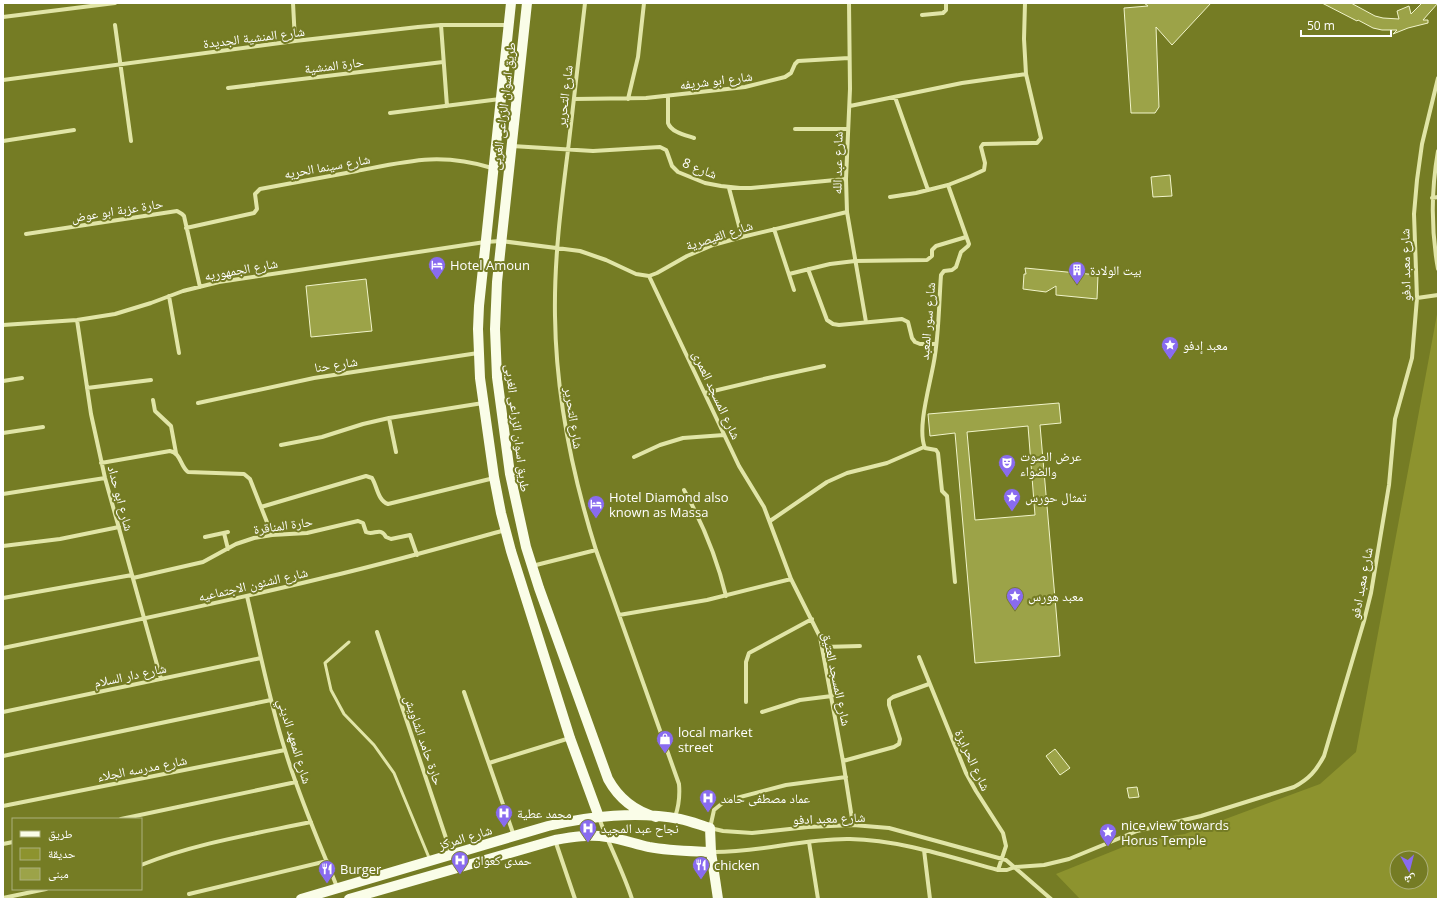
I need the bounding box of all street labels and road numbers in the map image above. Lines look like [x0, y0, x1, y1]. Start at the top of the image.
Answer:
street label: شارع المنشية الجديدة [202, 22, 306, 53]
street label: طريق اسوان الزراعى الغربى [486, 41, 520, 171]
street label: حارة المنشية [303, 52, 365, 78]
street label: شارع التحرير [551, 64, 578, 129]
street label: شارع ابو شريفه [678, 67, 754, 94]
street label: شارع عبد الله [827, 131, 848, 195]
street label: شارع سينما الحريه [282, 150, 372, 183]
street label: شارع 8 [680, 153, 720, 184]
street label: حارة عزبة ابو عوض [70, 194, 164, 226]
street label: شارع القيصرية [683, 216, 755, 255]
street label: شارع معبد ادفو [1395, 228, 1416, 302]
street label: شارع الجمهوريه [203, 254, 279, 285]
street label: شارع سور المعبد [915, 282, 940, 361]
street label: شارع المسجد العمرى [688, 348, 745, 443]
street label: شارع حنا [313, 352, 359, 377]
street label: طريق اسوان الزراعى الغربى [501, 363, 535, 493]
street label: شارع التحرير [559, 385, 588, 450]
street label: شارع ابو حداد [103, 463, 138, 533]
street label: حارة المناقرة [252, 512, 314, 538]
street label: شارع معبد ادفو [1345, 546, 1378, 621]
street label: شارع الشئون الاجتماعيه [196, 563, 310, 606]
street label: شارع المسجد العتيق [817, 631, 856, 728]
street label: شارع دار السلام [92, 659, 168, 692]
street label: حارة حامد الشاويش [400, 693, 448, 787]
street label: شارع المعهد الديني [271, 696, 317, 787]
street label: شارع الحرايزة [950, 726, 995, 794]
street label: شارع مدرسه الجلاء [96, 750, 189, 787]
street label: شارع معبد ادفو [792, 808, 866, 829]
street label: شارع المركز [435, 820, 494, 855]

